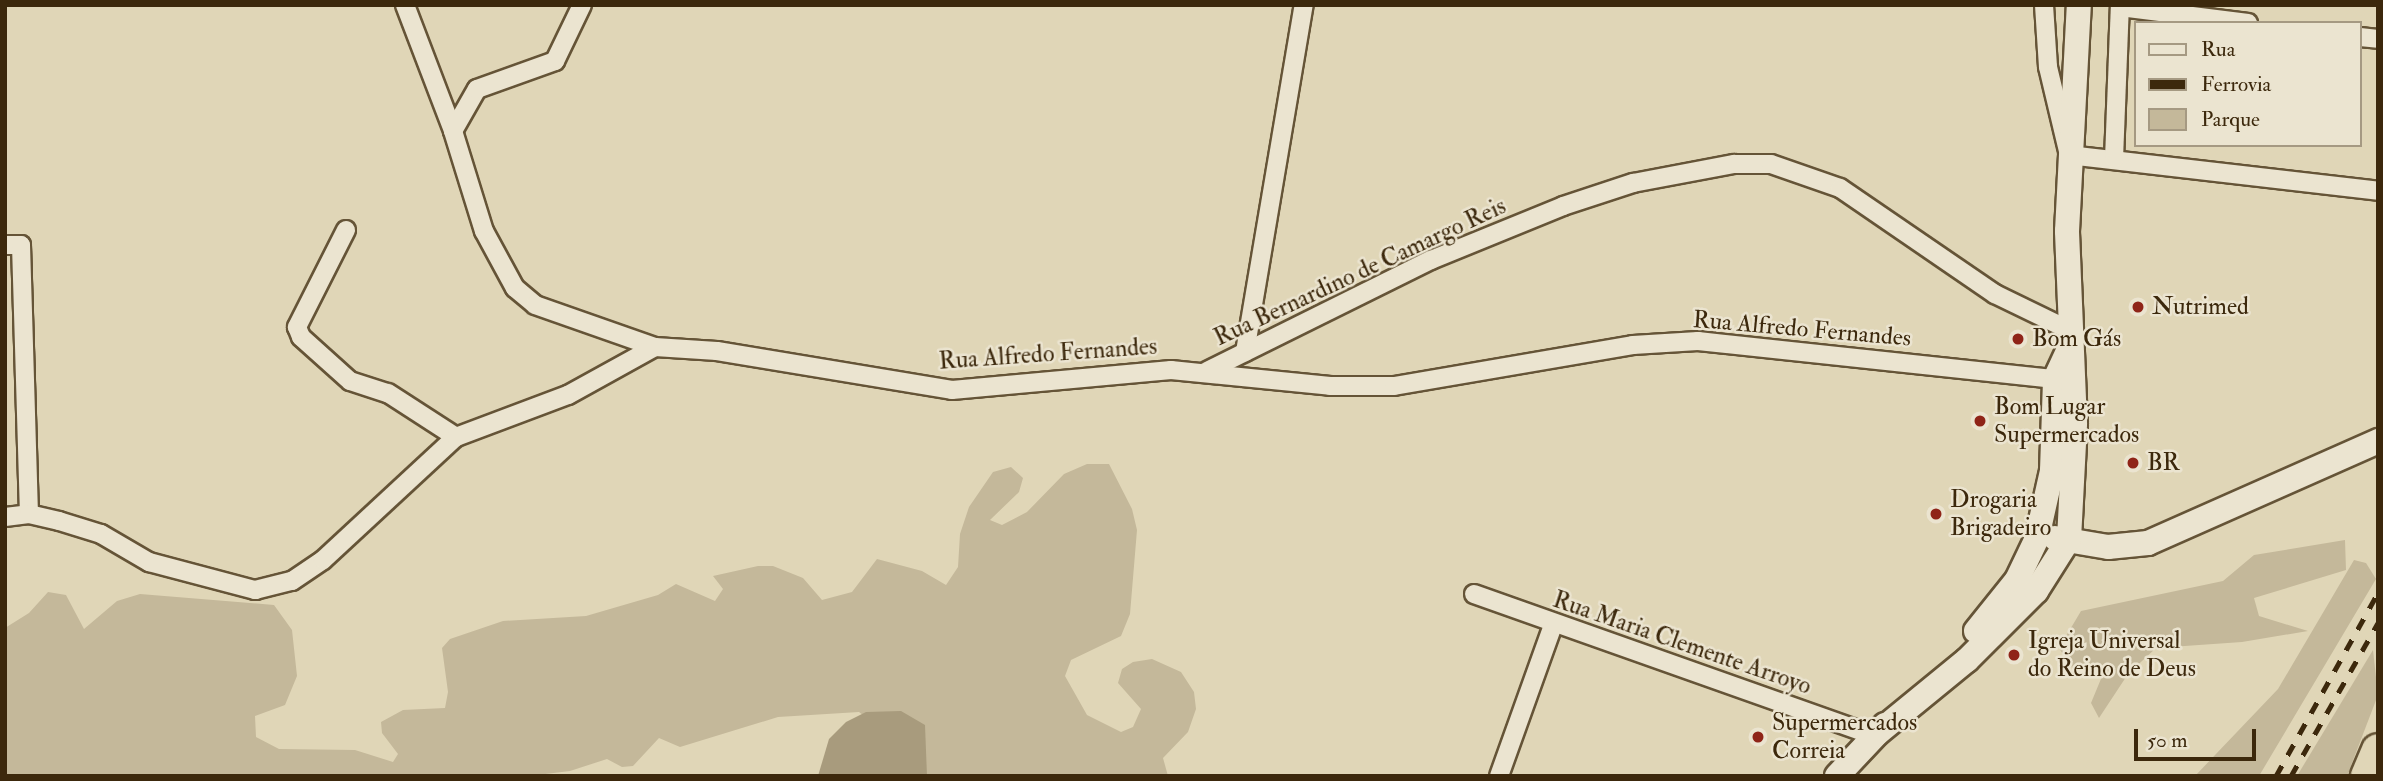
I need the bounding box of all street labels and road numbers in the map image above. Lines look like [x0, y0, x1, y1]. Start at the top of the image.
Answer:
street label: Rua Bernardino de Camargo Reis [1209, 192, 1511, 352]
street label: Rua Alfredo Fernandes [1692, 305, 1912, 353]
street label: Rua Alfredo Fernandes [938, 332, 1158, 376]
street label: Rua Maria Clemente Arroyo [1549, 585, 1815, 701]

